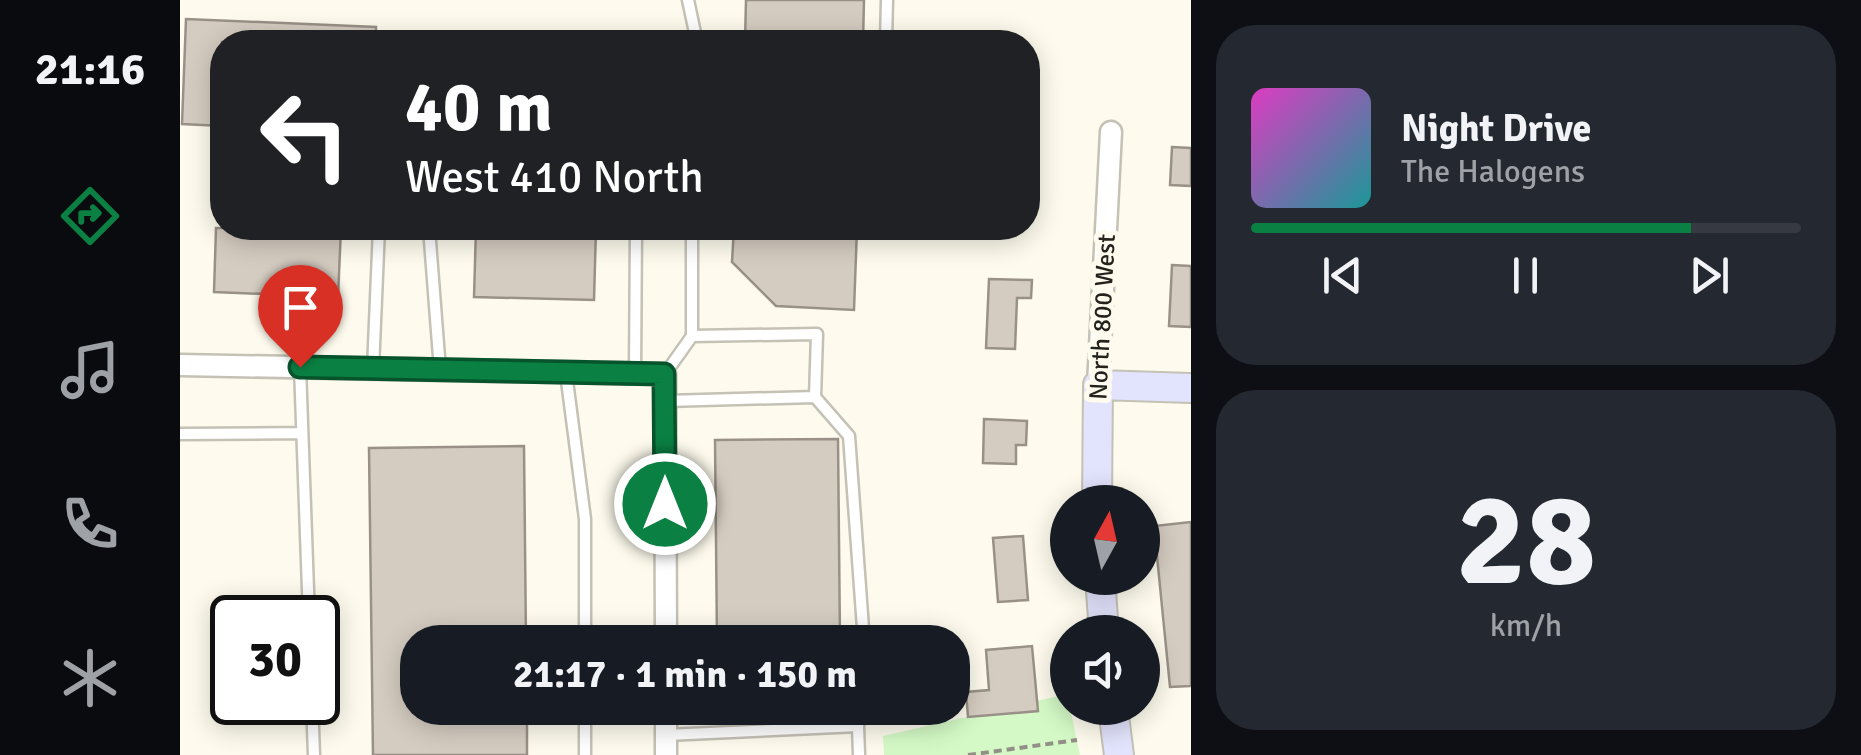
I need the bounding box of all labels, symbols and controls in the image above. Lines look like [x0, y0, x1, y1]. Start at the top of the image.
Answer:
text: 21:16 [35, 42, 145, 97]
text: 40 m [405, 64, 553, 150]
icon: left [240, 70, 370, 200]
text: Night Drive [1401, 105, 1591, 152]
text: West 410 North [405, 150, 704, 205]
text: The Halogens [1401, 152, 1585, 191]
icon: directions [55, 181, 125, 251]
street label: North 800 West [1082, 233, 1122, 401]
icon: previous [1315, 248, 1370, 303]
icon: pause [1498, 248, 1553, 303]
icon: next [1682, 248, 1737, 303]
pin [258, 265, 343, 368]
icon: arrive [273, 280, 328, 335]
icon: music [55, 335, 125, 405]
position arrow [613, 452, 717, 556]
text: 28 [1456, 461, 1596, 621]
north arrow [1050, 485, 1160, 595]
map controls [1050, 485, 1160, 725]
icon: phone [55, 489, 125, 559]
speed limit sign: 30 [210, 595, 340, 725]
text: km/h [1490, 606, 1562, 645]
button: sound [1050, 615, 1160, 725]
icon: climate [55, 643, 125, 713]
text: 21:17 · 1 min · 150 m [513, 651, 857, 698]

